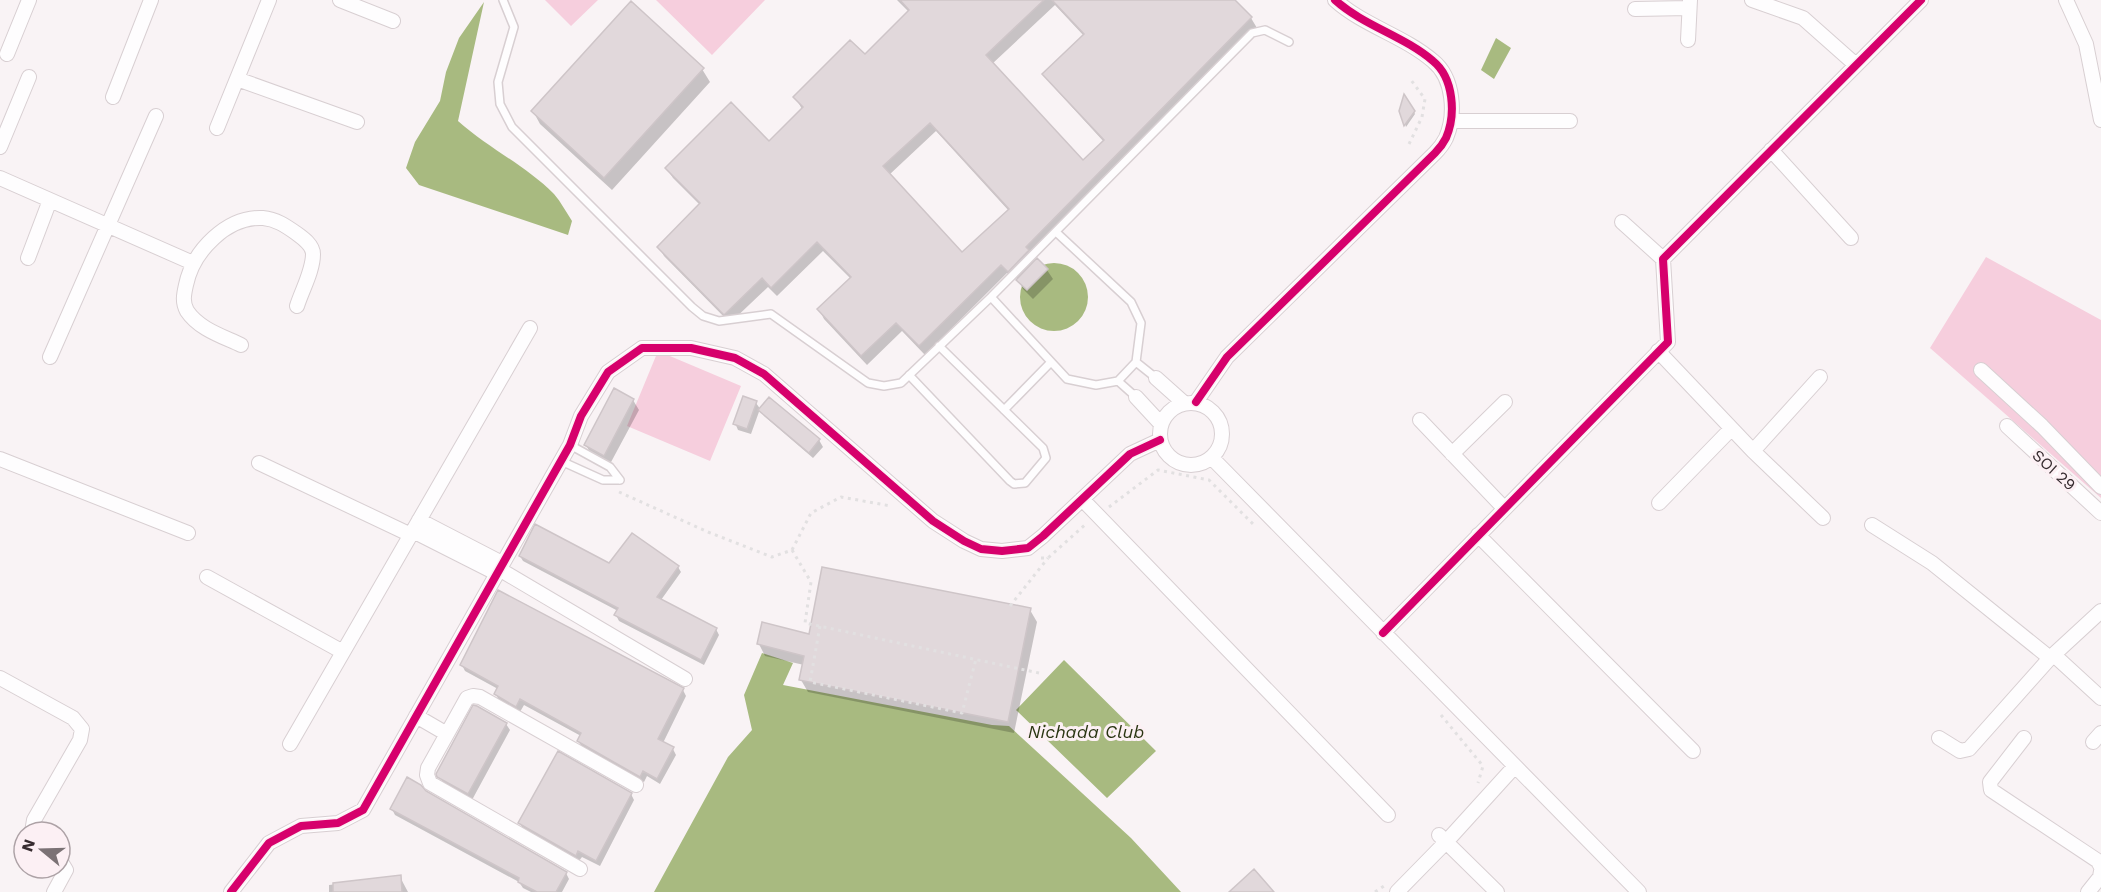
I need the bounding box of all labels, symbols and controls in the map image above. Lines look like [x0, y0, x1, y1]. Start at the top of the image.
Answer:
street label: SOI 29 [2028, 446, 2080, 494]
water label: Nichada Club [1028, 721, 1144, 742]
north arrow [12, 820, 72, 880]
text: N [17, 837, 39, 854]

